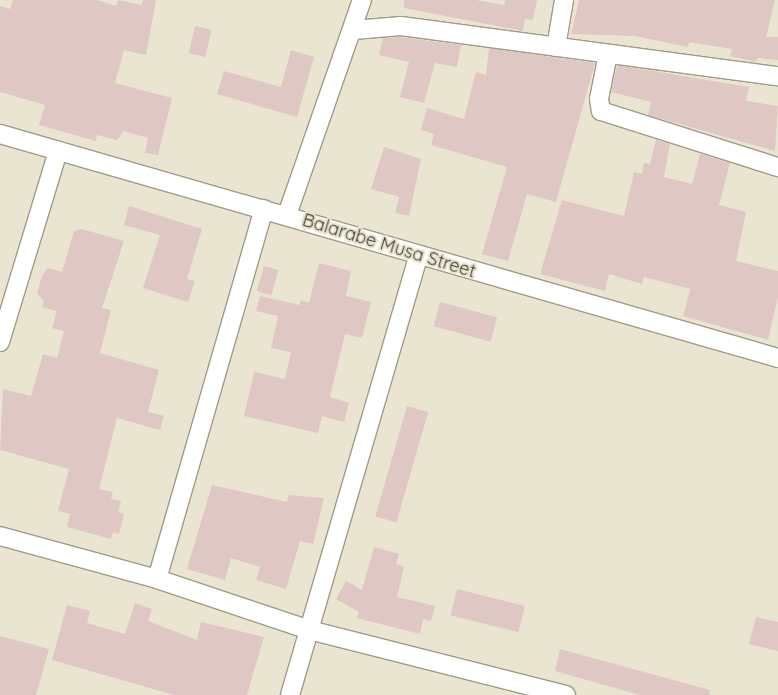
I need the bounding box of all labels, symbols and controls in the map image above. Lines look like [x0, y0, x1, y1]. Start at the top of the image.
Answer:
street label: Balarabe Musa Street [300, 209, 478, 283]

